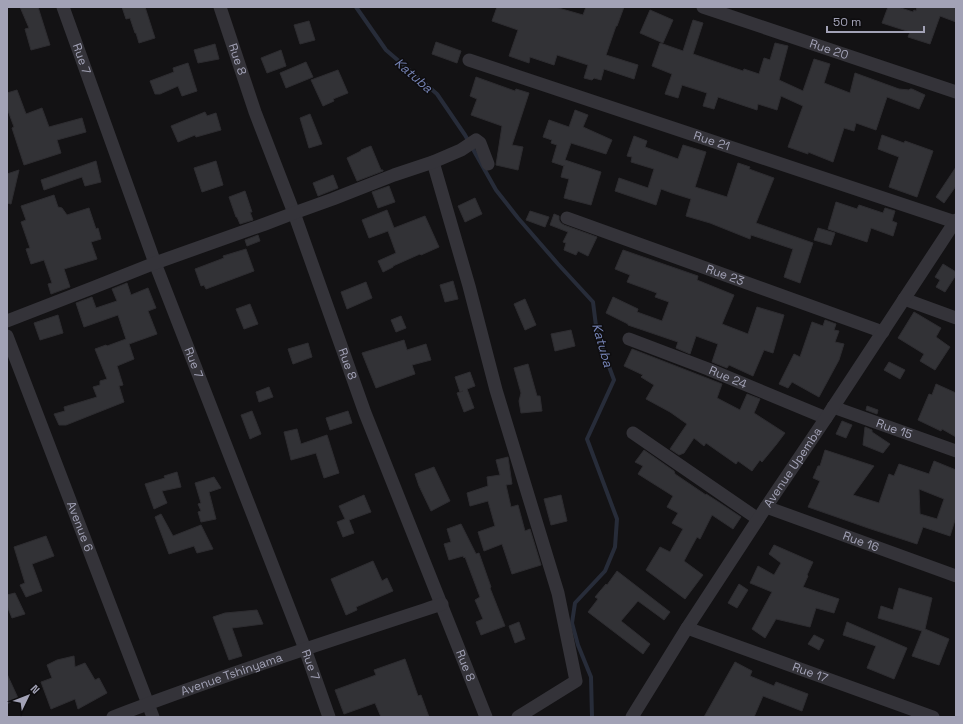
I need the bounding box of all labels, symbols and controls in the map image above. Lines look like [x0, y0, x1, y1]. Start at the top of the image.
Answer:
scale bar [827, 8, 924, 34]
text: 50 m [833, 14, 861, 30]
street label: Rue 20 [808, 35, 851, 63]
street label: Rue 7 [69, 41, 95, 77]
street label: Rue 8 [225, 41, 250, 77]
water label: Katuba [391, 54, 437, 97]
street label: Rue 21 [692, 127, 732, 154]
street label: Rue 23 [704, 261, 746, 289]
water label: Katuba [588, 321, 617, 370]
street label: Rue 7 [181, 345, 207, 381]
street label: Rue 8 [335, 346, 361, 382]
street label: Rue 24 [707, 362, 750, 392]
street label: Rue 15 [874, 415, 914, 443]
street label: Avenue Upemba [760, 424, 826, 510]
street label: Avenue 6 [63, 499, 97, 554]
street label: Rue 16 [841, 528, 881, 555]
street label: Rue 7 [298, 647, 324, 683]
street label: Rue 8 [452, 647, 479, 684]
street label: Avenue Tshinyama [178, 649, 285, 699]
street label: Rue 17 [790, 659, 830, 686]
north arrow [8, 676, 48, 716]
text: N [28, 682, 43, 697]

